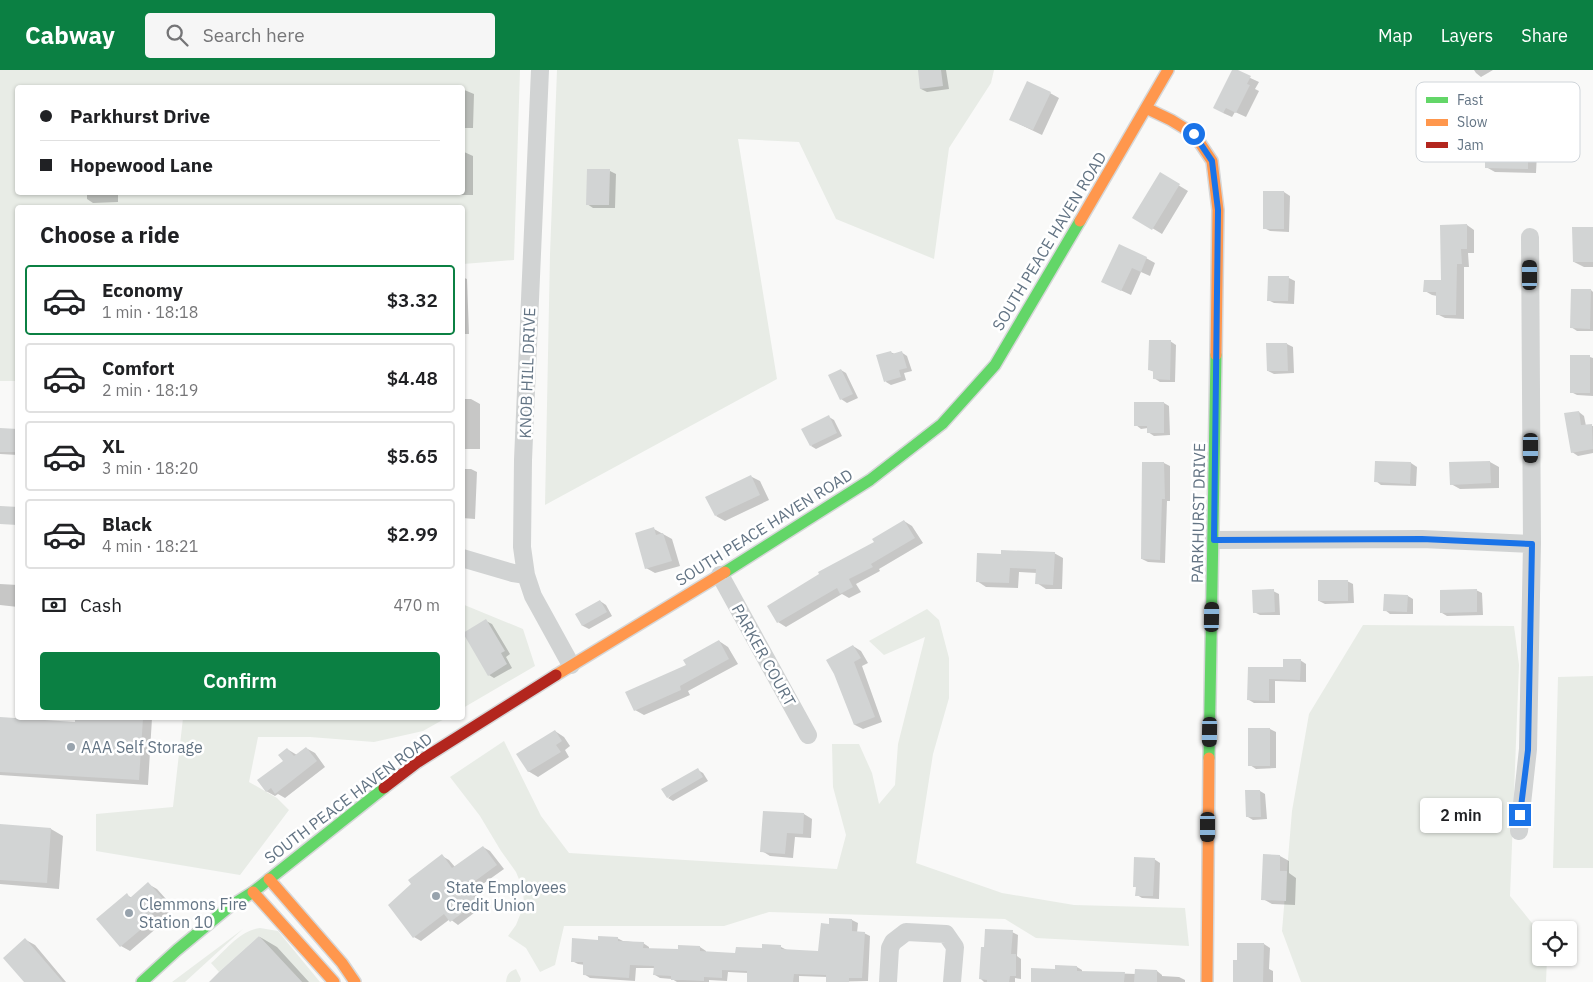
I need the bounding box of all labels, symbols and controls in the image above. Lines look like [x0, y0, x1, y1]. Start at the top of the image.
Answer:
search box [145, 13, 495, 58]
text: Cabway [25, 19, 115, 51]
icon: search [163, 21, 191, 49]
text: Search here [203, 23, 305, 47]
text: Map [1378, 24, 1413, 47]
text: Layers [1441, 24, 1493, 47]
text: Share [1521, 24, 1568, 47]
legend [1416, 82, 1580, 162]
text: Fast [1457, 91, 1483, 109]
text: Parkhurst Drive [70, 104, 210, 128]
text: Slow [1457, 113, 1488, 131]
route start [1183, 123, 1205, 145]
text: Jam [1457, 136, 1484, 154]
street label: SOUTH PEACE HAVEN ROAD [988, 148, 1110, 334]
text: Hopewood Lane [70, 153, 213, 177]
text: Choose a ride [40, 220, 180, 249]
car [1522, 260, 1537, 290]
icon: car [42, 278, 87, 323]
text: Economy [102, 278, 183, 302]
text: $3.32 [387, 288, 438, 312]
text: 1 min · 18:18 [102, 302, 198, 322]
street label: KNOB HILL DRIVE [515, 307, 539, 439]
icon: car [42, 356, 87, 401]
text: Comfort [102, 356, 175, 380]
text: $4.48 [387, 366, 438, 390]
text: 2 min · 18:19 [102, 380, 198, 400]
car [1523, 433, 1538, 463]
icon: car [42, 434, 87, 479]
text: XL [102, 434, 125, 458]
street label: PARKHURST DRIVE [1187, 443, 1209, 583]
text: $5.65 [387, 444, 438, 468]
text: 3 min · 18:20 [102, 458, 198, 478]
street label: SOUTH PEACE HAVEN ROAD [672, 464, 856, 590]
icon: car [42, 512, 87, 557]
text: Black [102, 512, 152, 536]
text: $2.99 [387, 522, 438, 546]
text: 4 min · 18:21 [102, 536, 198, 556]
icon: cash [40, 591, 68, 619]
text: Cash [80, 593, 122, 617]
text: 470 m [393, 595, 440, 615]
street label: PARKER COURT [728, 600, 800, 710]
car [1204, 602, 1219, 632]
button: Confirm [40, 652, 440, 710]
car [1202, 717, 1217, 747]
street label: SOUTH PEACE HAVEN ROAD [260, 728, 436, 868]
place label: AAA Self Storage [81, 737, 203, 757]
marker: AAA Self Storage [65, 741, 77, 753]
callout: 2 min [1420, 798, 1502, 832]
route end [1509, 804, 1531, 826]
text: 2 min [1440, 805, 1482, 825]
car [1200, 812, 1215, 842]
place label: State Employees Credit Union [446, 877, 567, 915]
marker: State Employees Credit Union [430, 890, 442, 902]
place label: Clemmons Fire Station 10 [139, 894, 247, 932]
marker: Clemmons Fire Station 10 [123, 907, 135, 919]
map controls [1532, 921, 1577, 966]
button: locate [1532, 921, 1577, 966]

